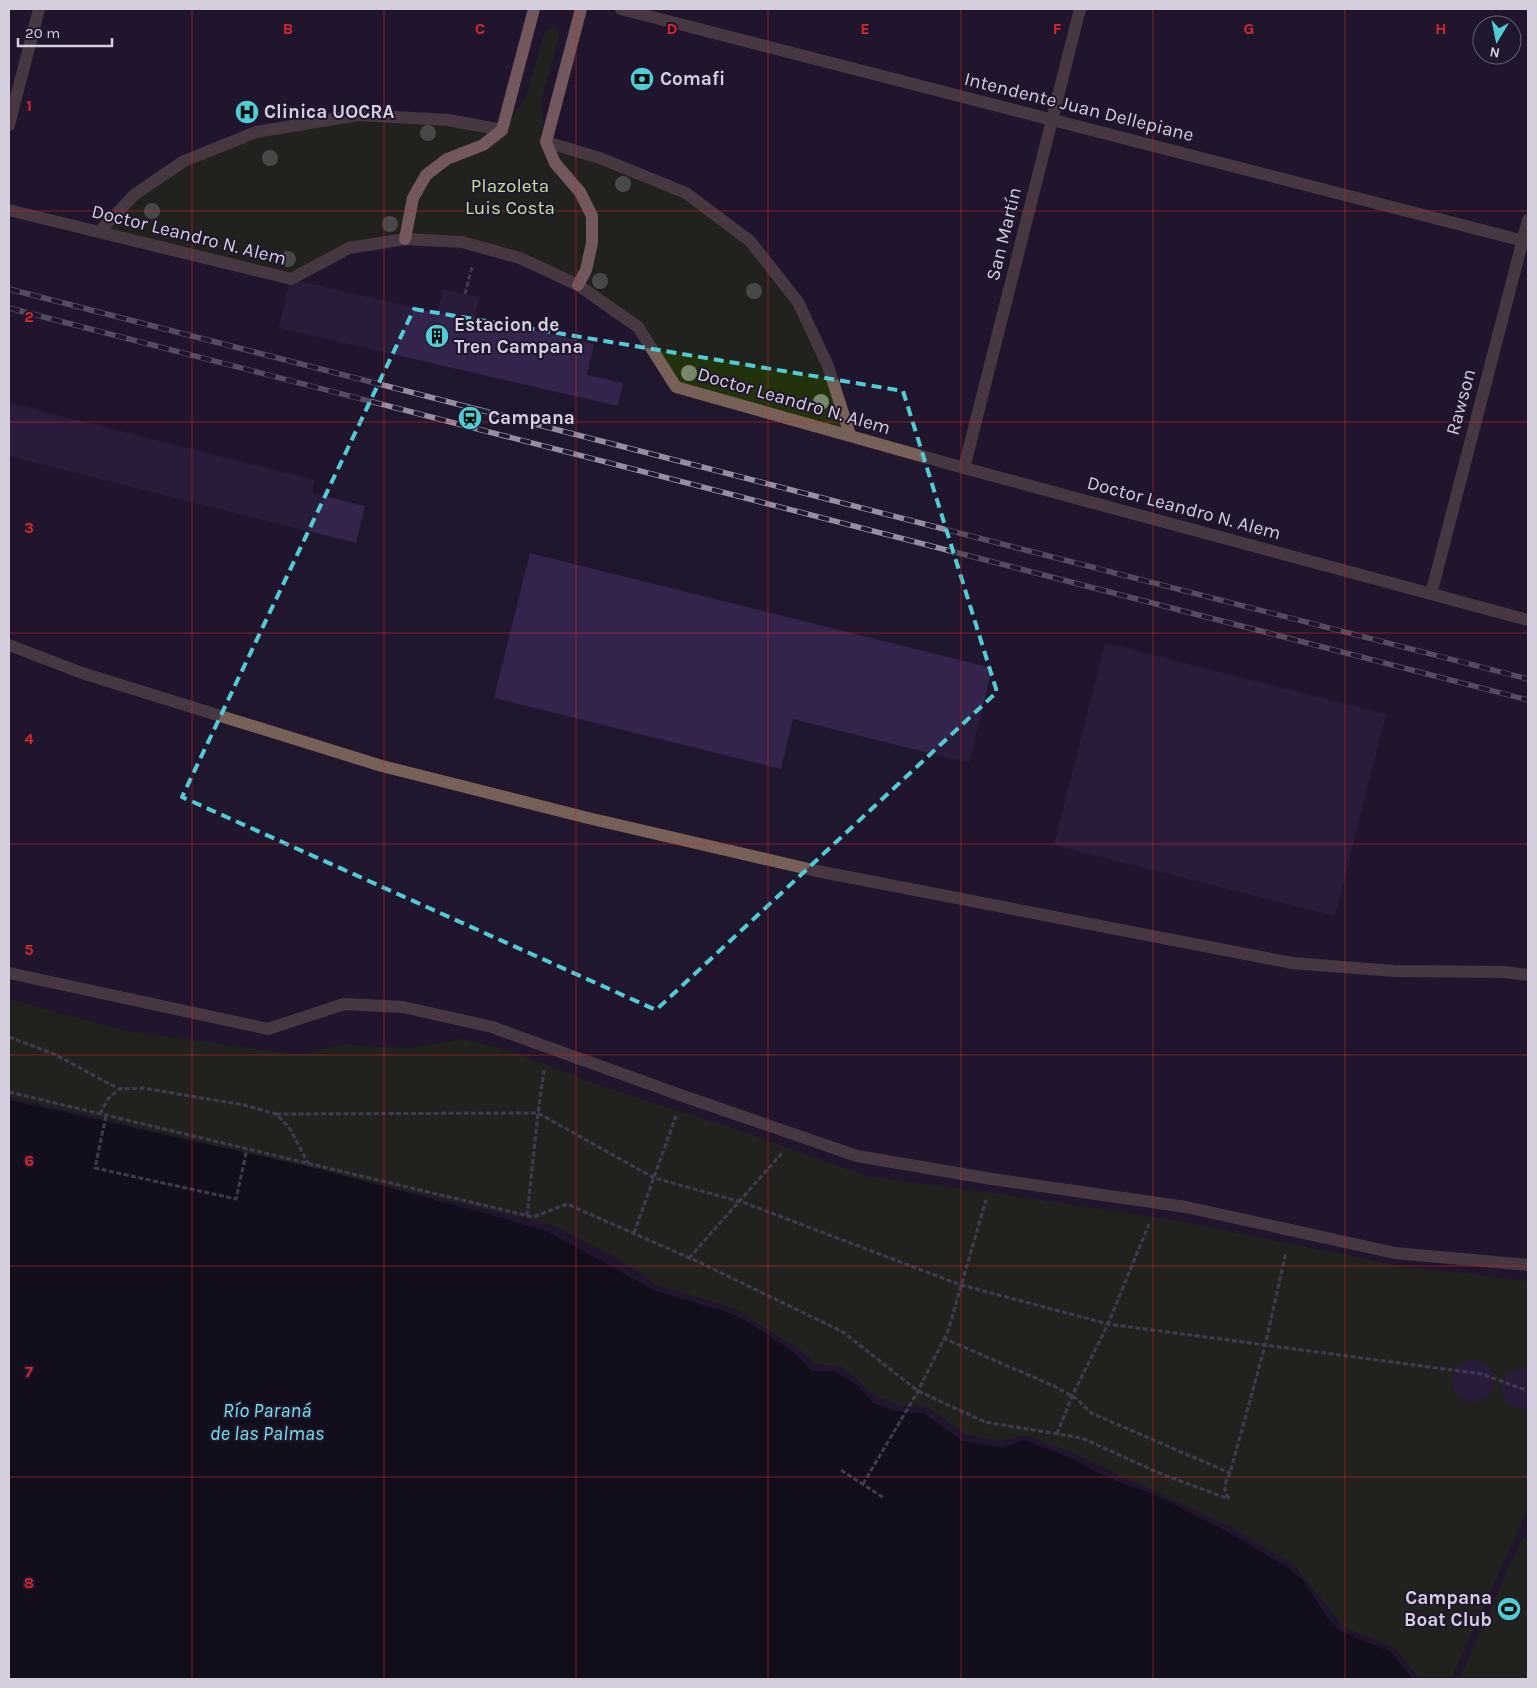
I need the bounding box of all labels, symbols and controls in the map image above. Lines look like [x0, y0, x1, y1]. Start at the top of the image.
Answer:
scale bar [18, 15, 111, 47]
north arrow [1472, 15, 1522, 65]
text: B [283, 19, 293, 38]
text: C [475, 19, 485, 38]
text: D [667, 19, 678, 38]
text: E [860, 19, 870, 38]
text: F [1053, 19, 1062, 38]
text: G [1244, 19, 1254, 38]
text: H [1435, 19, 1447, 38]
text: 20 m [25, 24, 60, 42]
text: N [1488, 43, 1501, 62]
bank icon: Comafi [629, 66, 655, 92]
place label: Comafi [660, 68, 725, 90]
street label: Intendente Juan Dellepiane [962, 68, 1196, 146]
text: 1 [26, 96, 32, 115]
hospital icon: Clinica UOCRA [234, 99, 260, 125]
place label: Clinica UOCRA [264, 101, 394, 123]
park label: Plazoleta Luis Costa [465, 175, 555, 219]
street label: San Martín [982, 185, 1026, 283]
street label: Doctor Leandro N. Alem [89, 200, 289, 270]
text: 2 [24, 307, 34, 326]
place label: Estacion de Tren Campana [454, 314, 584, 358]
building icon: Estacion de Tren Campana [424, 323, 450, 349]
street label: Doctor Leandro N. Alem [695, 363, 893, 439]
street label: Rawson [1442, 366, 1480, 438]
station icon: Campana [457, 405, 483, 431]
place label: Campana [488, 407, 575, 429]
street label: Doctor Leandro N. Alem [1085, 472, 1283, 544]
text: 3 [24, 518, 34, 537]
text: 4 [24, 729, 34, 748]
text: 5 [24, 940, 34, 959]
text: 6 [24, 1151, 34, 1170]
text: 7 [25, 1362, 33, 1381]
water label: Río Paraná de las Palmas [210, 1399, 324, 1445]
text: 8 [24, 1573, 34, 1592]
place label: Campana Boat Club [1404, 1587, 1492, 1631]
sports icon: Campana Boat Club [1496, 1596, 1522, 1622]

